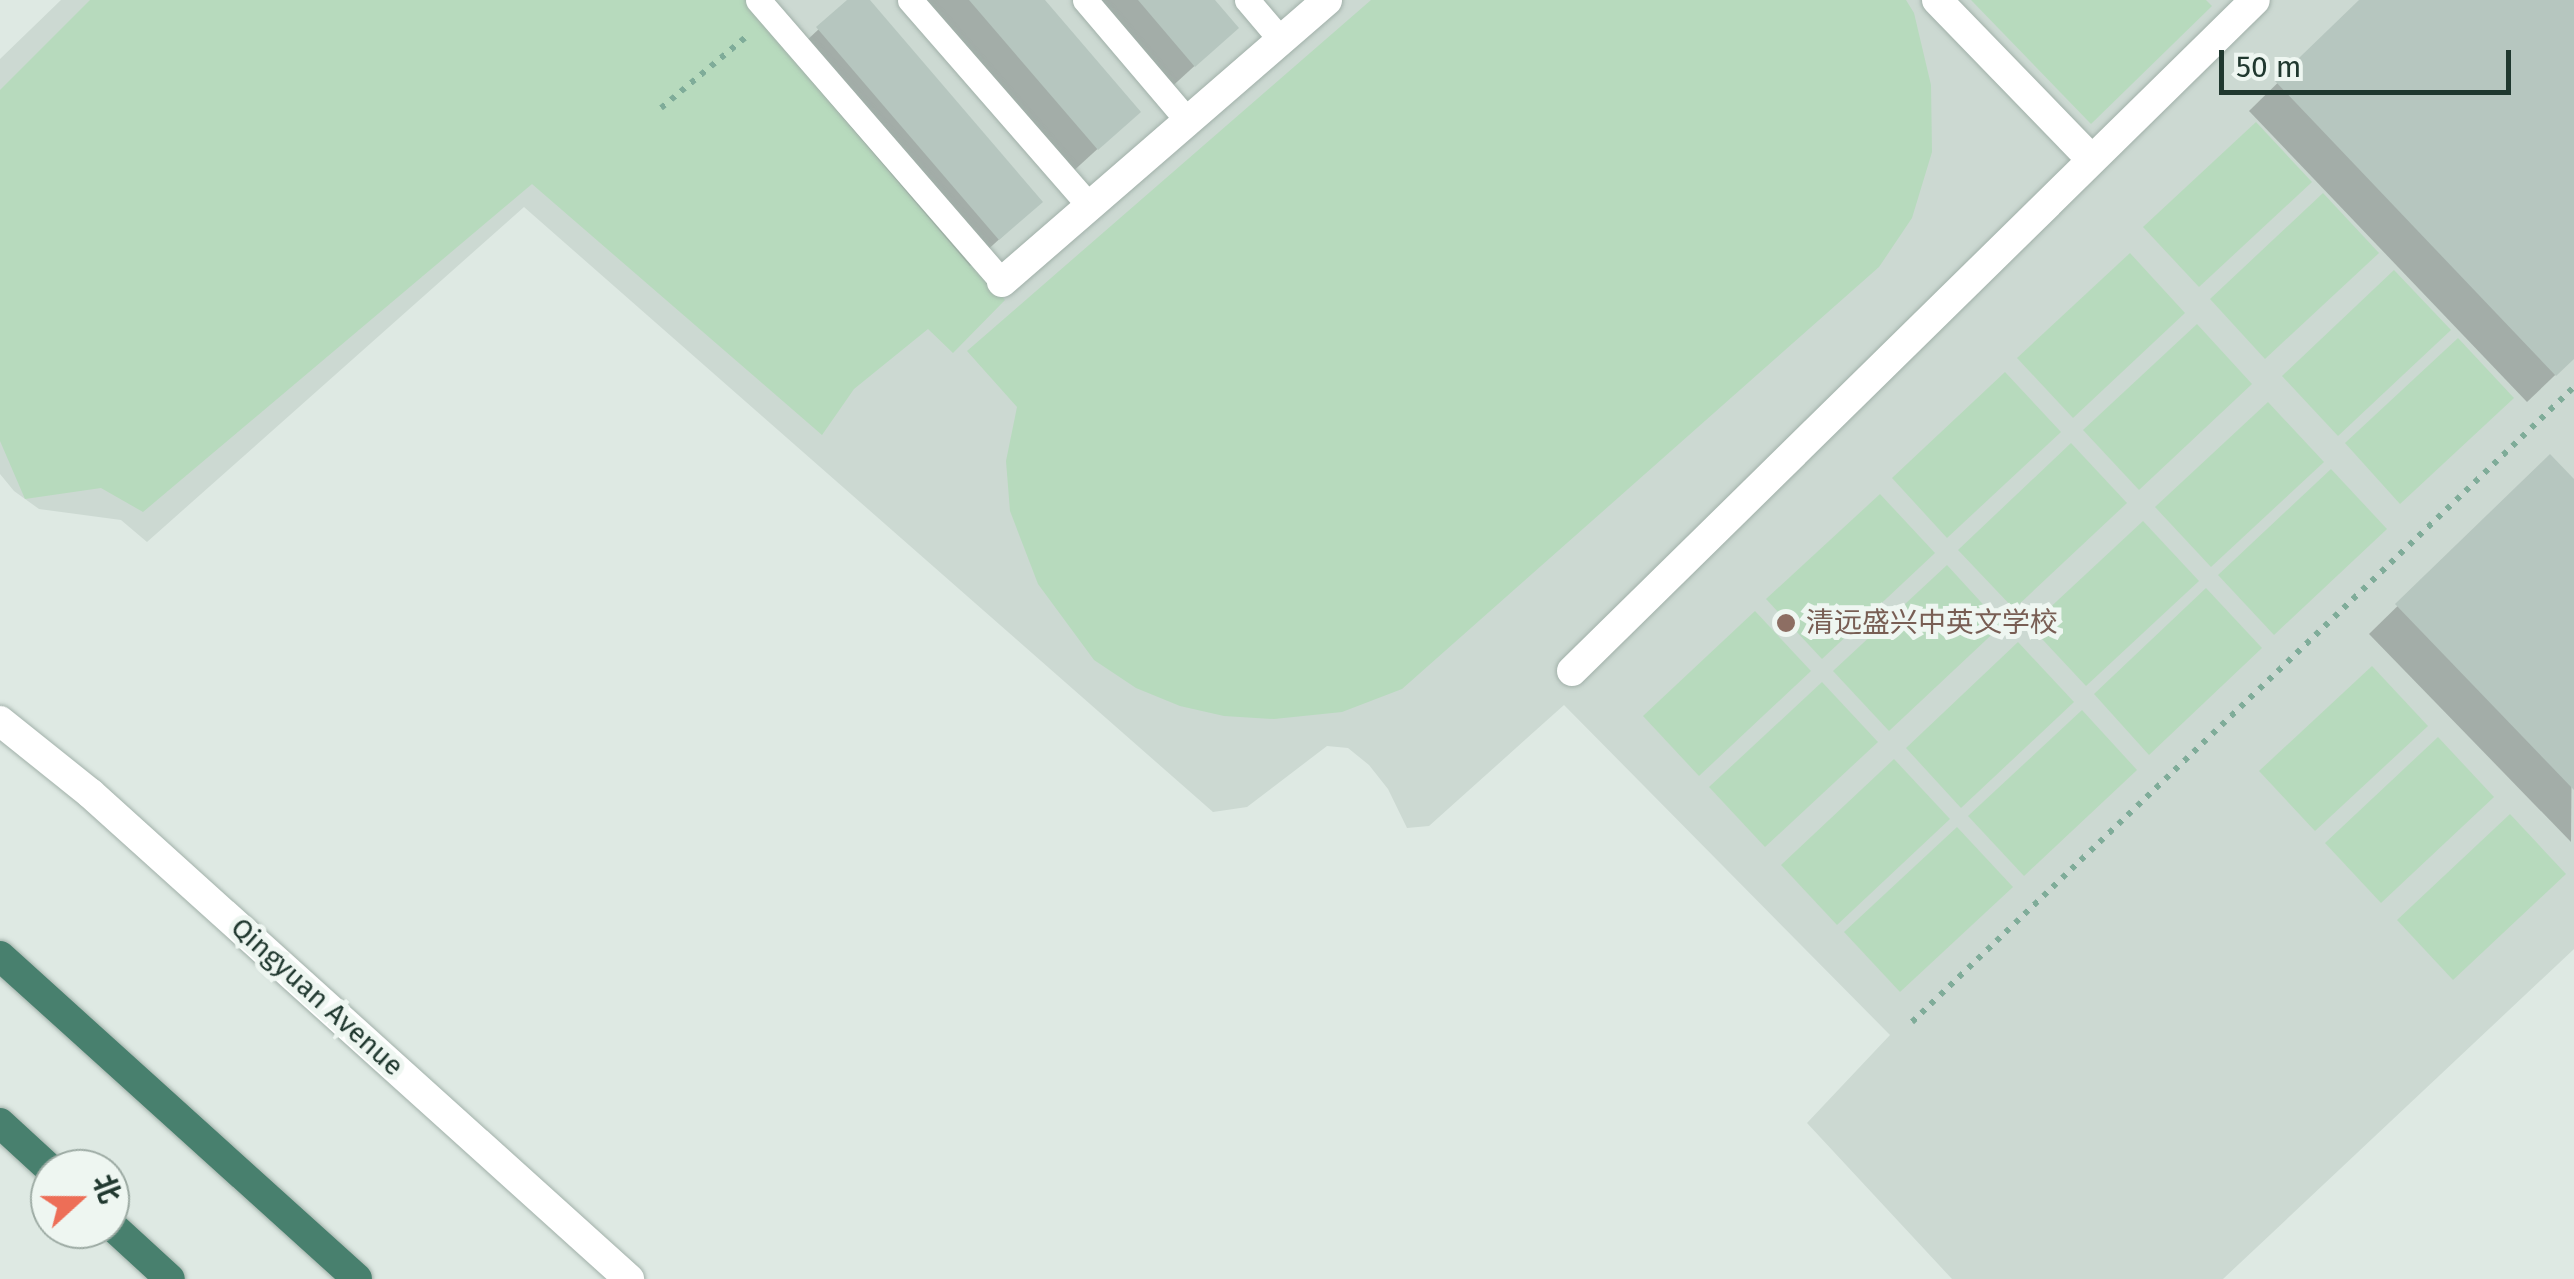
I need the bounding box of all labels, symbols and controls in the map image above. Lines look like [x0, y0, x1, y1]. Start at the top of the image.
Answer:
scale bar [2224, 30, 2516, 92]
text: 50 m [2236, 49, 2301, 85]
place label: 清远盛兴中英文学校 [1806, 606, 2058, 640]
marker: 清远盛兴中英文学校 [1775, 612, 1797, 634]
street label: Qingyuan Avenue [224, 911, 410, 1083]
north arrow [30, 1149, 130, 1249]
text: 北 [86, 1170, 127, 1208]

